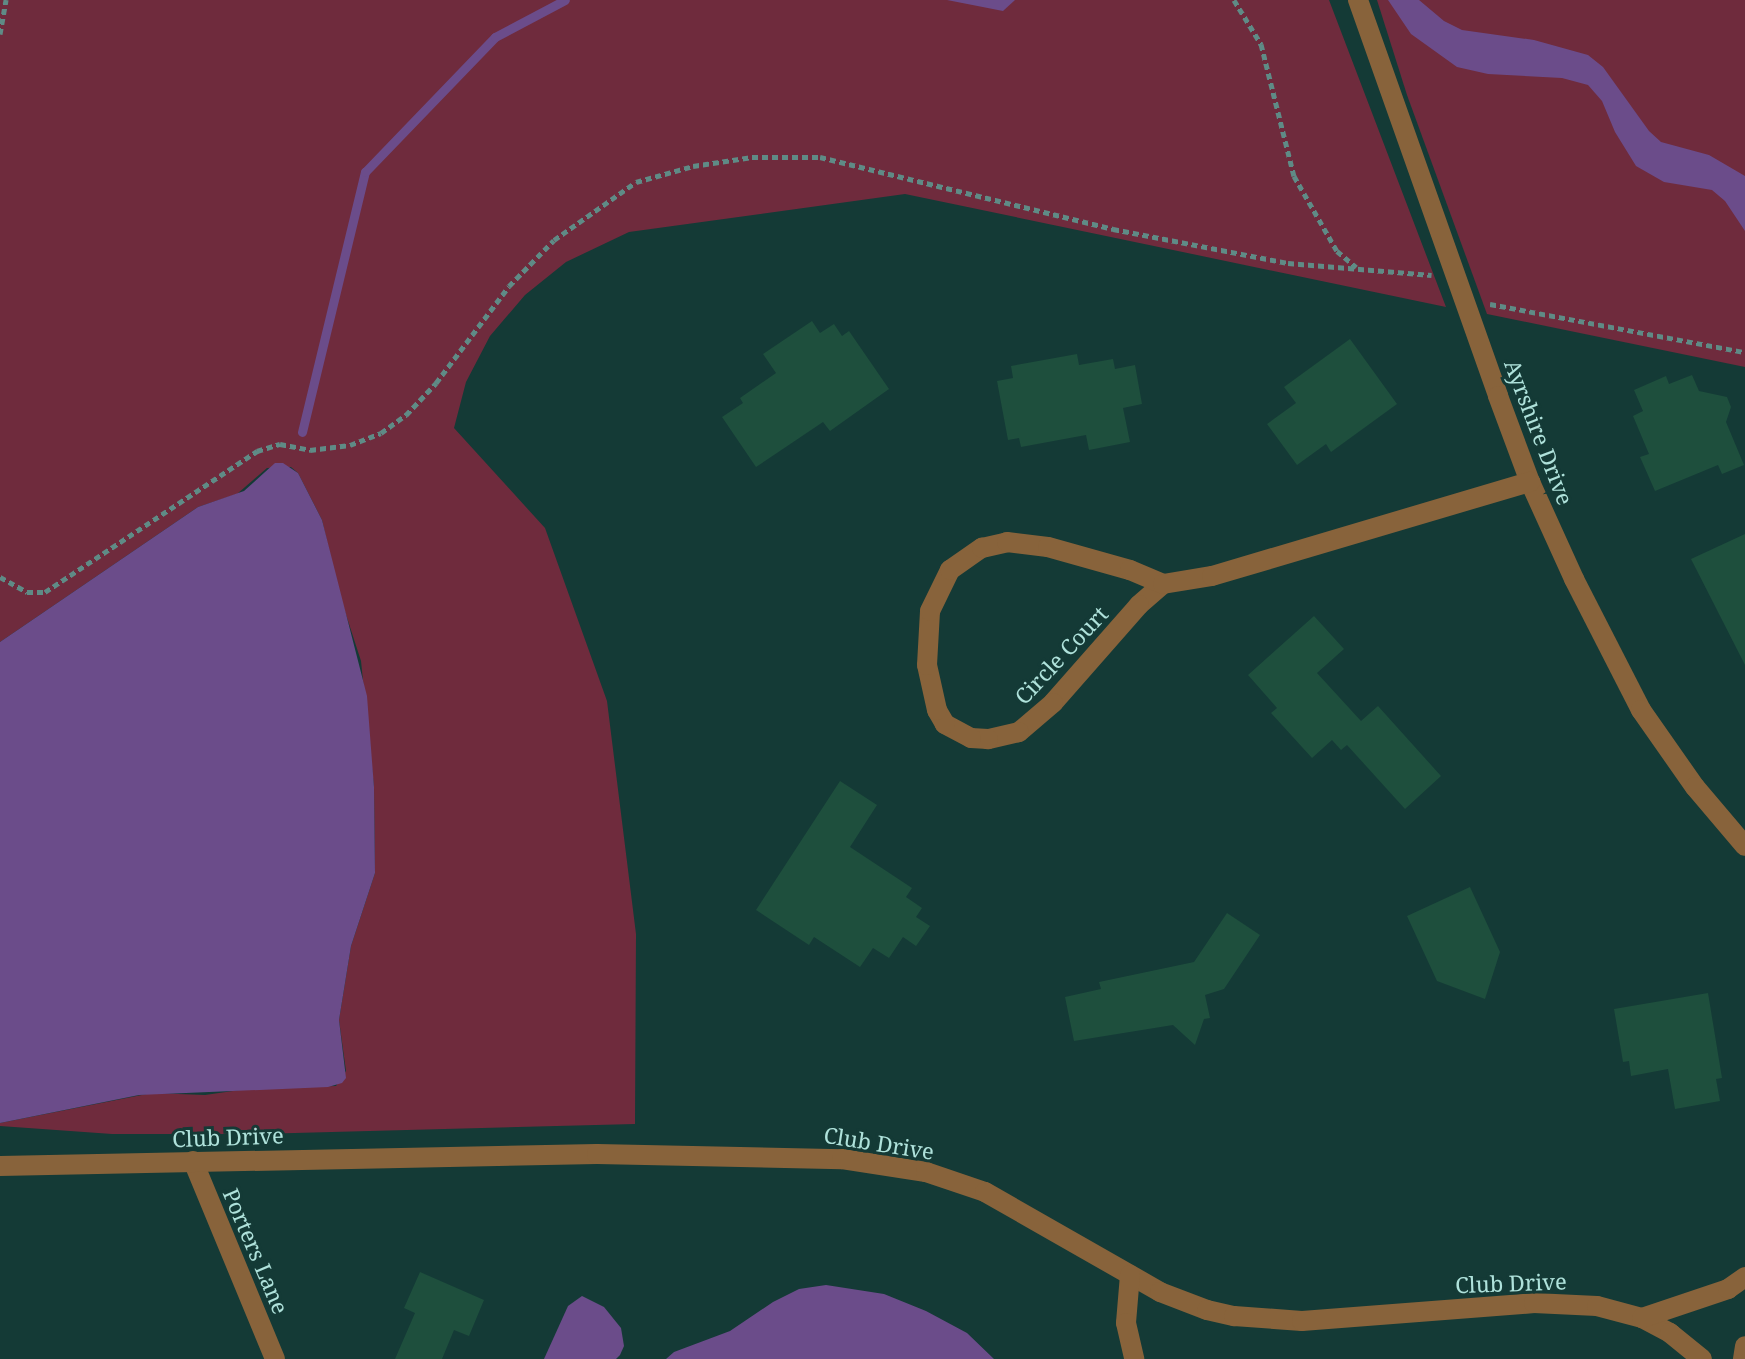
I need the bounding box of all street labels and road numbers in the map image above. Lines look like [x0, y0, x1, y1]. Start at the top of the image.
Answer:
street label: Ayrshire Drive [1499, 355, 1579, 509]
street label: Circle Court [1009, 601, 1113, 709]
street label: Club Drive [822, 1121, 936, 1165]
street label: Club Drive [172, 1122, 284, 1152]
street label: Porters Lane [218, 1184, 294, 1318]
street label: Club Drive [1455, 1268, 1567, 1298]

